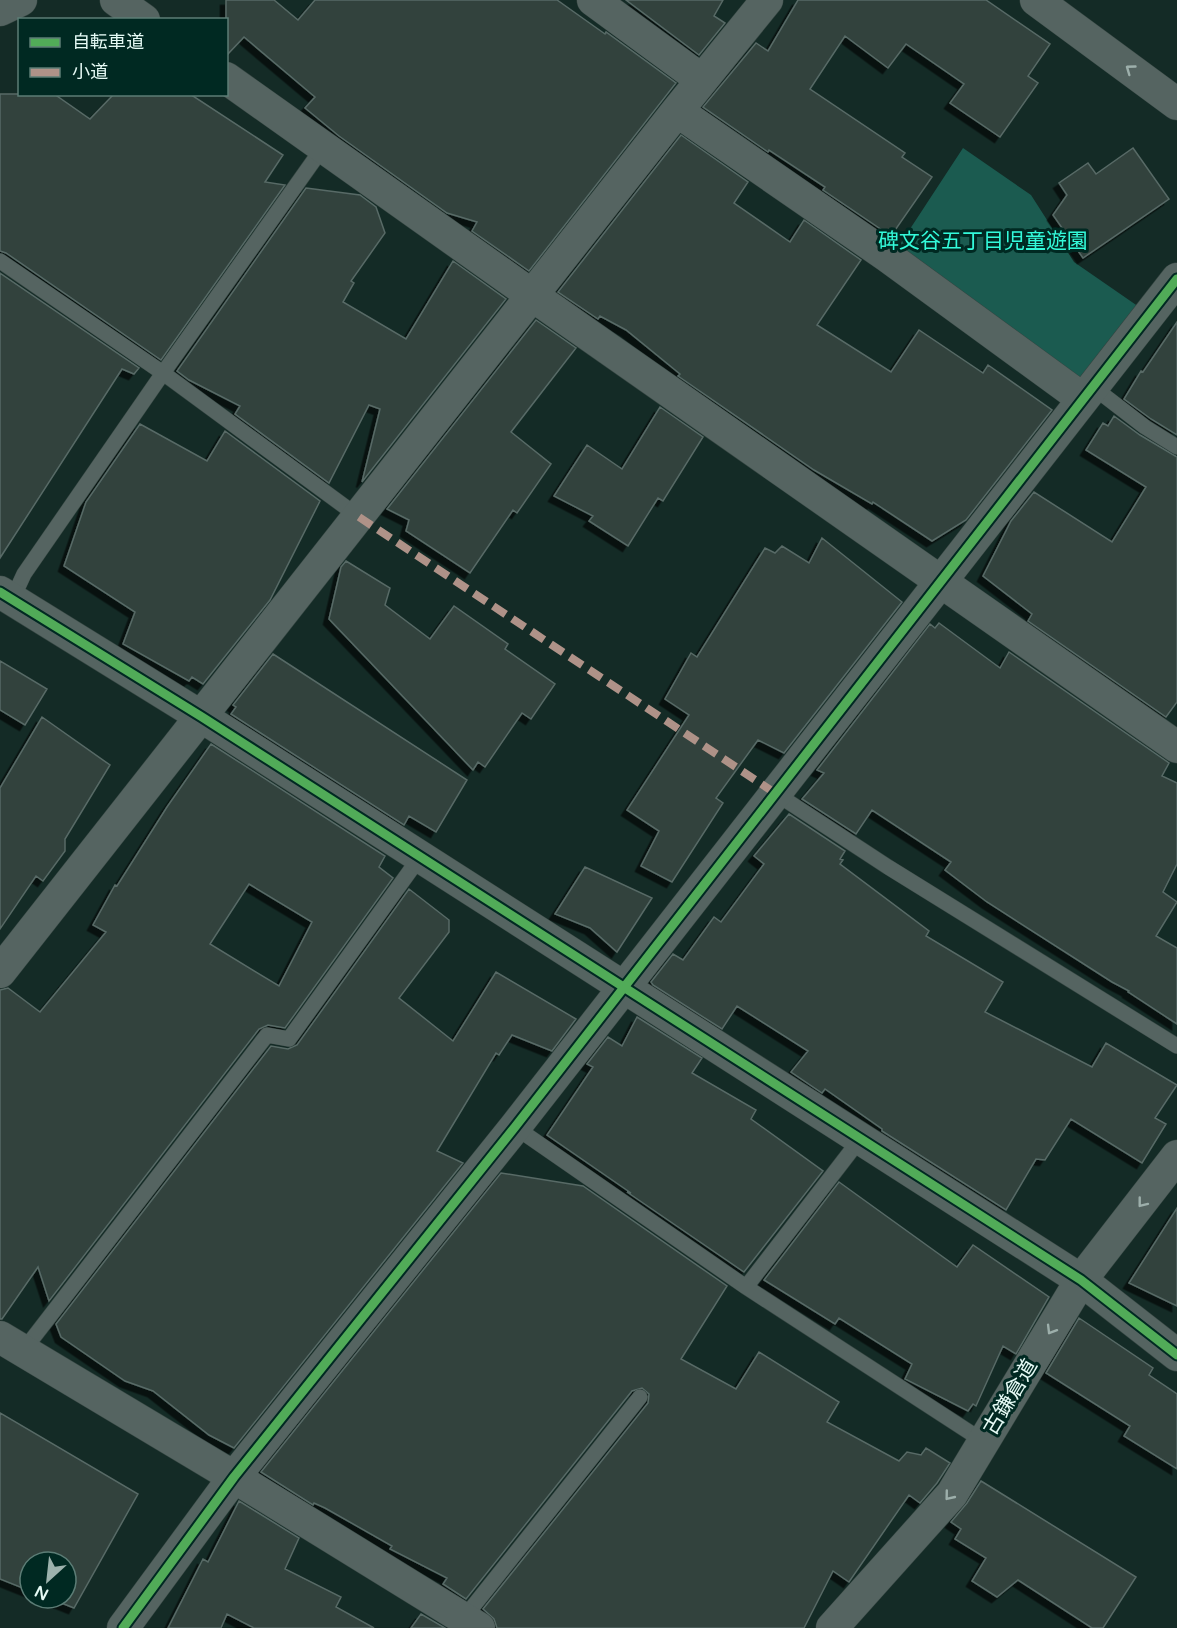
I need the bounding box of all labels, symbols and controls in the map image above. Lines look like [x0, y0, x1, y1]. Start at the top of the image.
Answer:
legend [18, 18, 228, 96]
text: 自転車道 [72, 31, 144, 53]
text: 小道 [72, 61, 108, 83]
one-way arrow [1125, 66, 1136, 77]
park label: 碑文谷五丁目児童遊園 [878, 229, 1088, 254]
one-way arrow [1139, 1196, 1150, 1207]
one-way arrow [1046, 1324, 1058, 1334]
street label: 古鎌倉道 [978, 1355, 1043, 1440]
one-way arrow [945, 1490, 956, 1501]
north arrow [18, 1550, 78, 1610]
text: N [31, 1581, 52, 1604]

